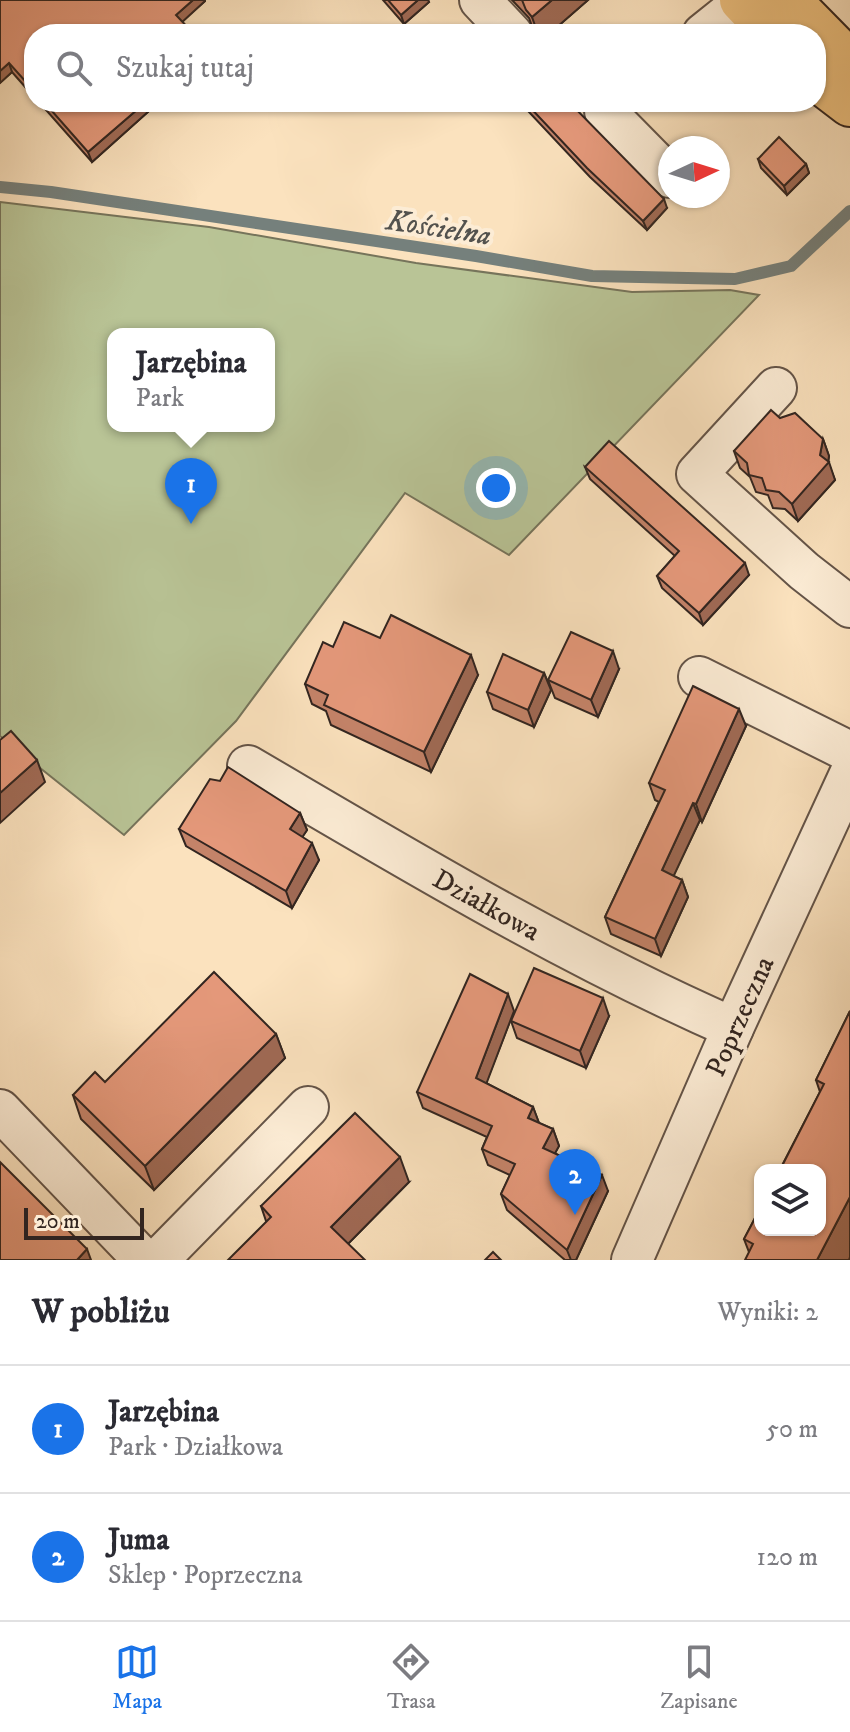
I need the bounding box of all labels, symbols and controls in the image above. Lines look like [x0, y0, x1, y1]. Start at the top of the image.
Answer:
search box [24, 24, 826, 112]
icon: search [52, 46, 96, 90]
text: Szukaj tutaj [116, 50, 254, 87]
north arrow [658, 136, 730, 208]
water label: Kościelna [383, 202, 494, 255]
popup [107, 328, 275, 432]
text: Jarzębina [136, 345, 246, 382]
text: Park [136, 382, 184, 415]
pin: 1 [165, 458, 217, 524]
your location [476, 468, 516, 508]
street label: Działkowa [426, 862, 546, 949]
street label: Poprzeczna [698, 951, 782, 1082]
pin: 2 [549, 1149, 601, 1215]
map controls [754, 1164, 826, 1236]
button: layers [754, 1164, 826, 1236]
scale bar [24, 1204, 144, 1240]
text: 20 m [36, 1208, 80, 1235]
text: W pobliżu [32, 1291, 170, 1333]
text: Wyniki: 2 [717, 1296, 818, 1329]
text: Jarzębina [108, 1394, 219, 1431]
text: 1 [53, 1413, 63, 1446]
text: 50 m [766, 1413, 818, 1446]
text: Park · Działkowa [108, 1431, 283, 1464]
text: Juma [108, 1522, 169, 1559]
text: 2 [52, 1541, 64, 1574]
text: 120 m [757, 1541, 818, 1574]
text: Sklep · Poprzeczna [108, 1559, 302, 1592]
tab: Mapa [112, 1640, 162, 1715]
tab: Trasa [387, 1640, 436, 1715]
tab: Zapisane [660, 1640, 738, 1715]

